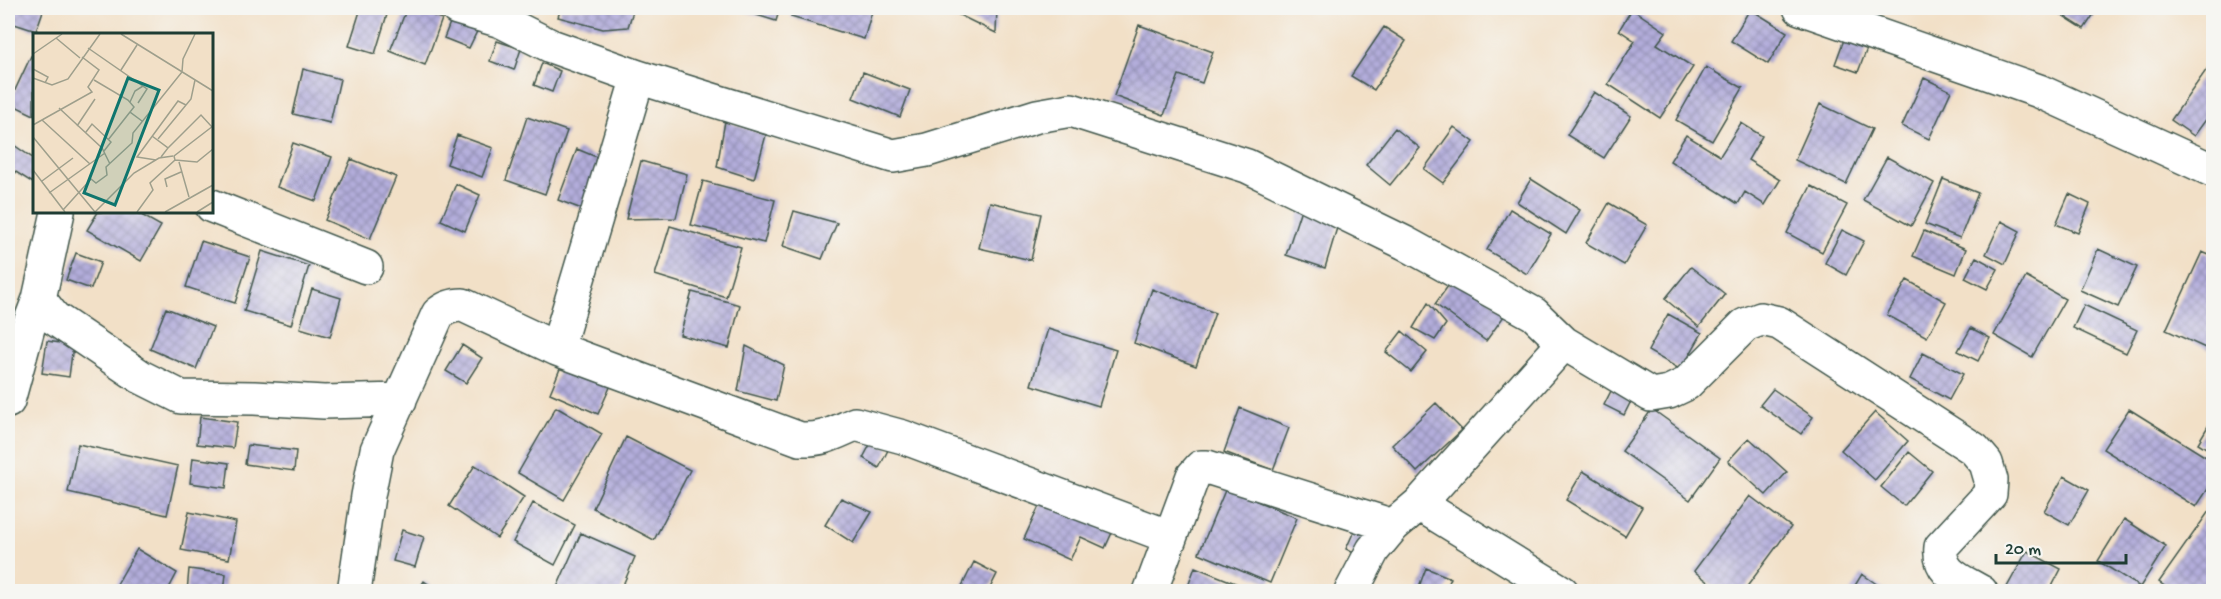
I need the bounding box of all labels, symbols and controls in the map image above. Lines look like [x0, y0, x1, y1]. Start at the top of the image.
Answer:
inset map [33, 33, 213, 213]
scale bar [1996, 527, 2126, 565]
text: 20 m [2005, 540, 2041, 561]

